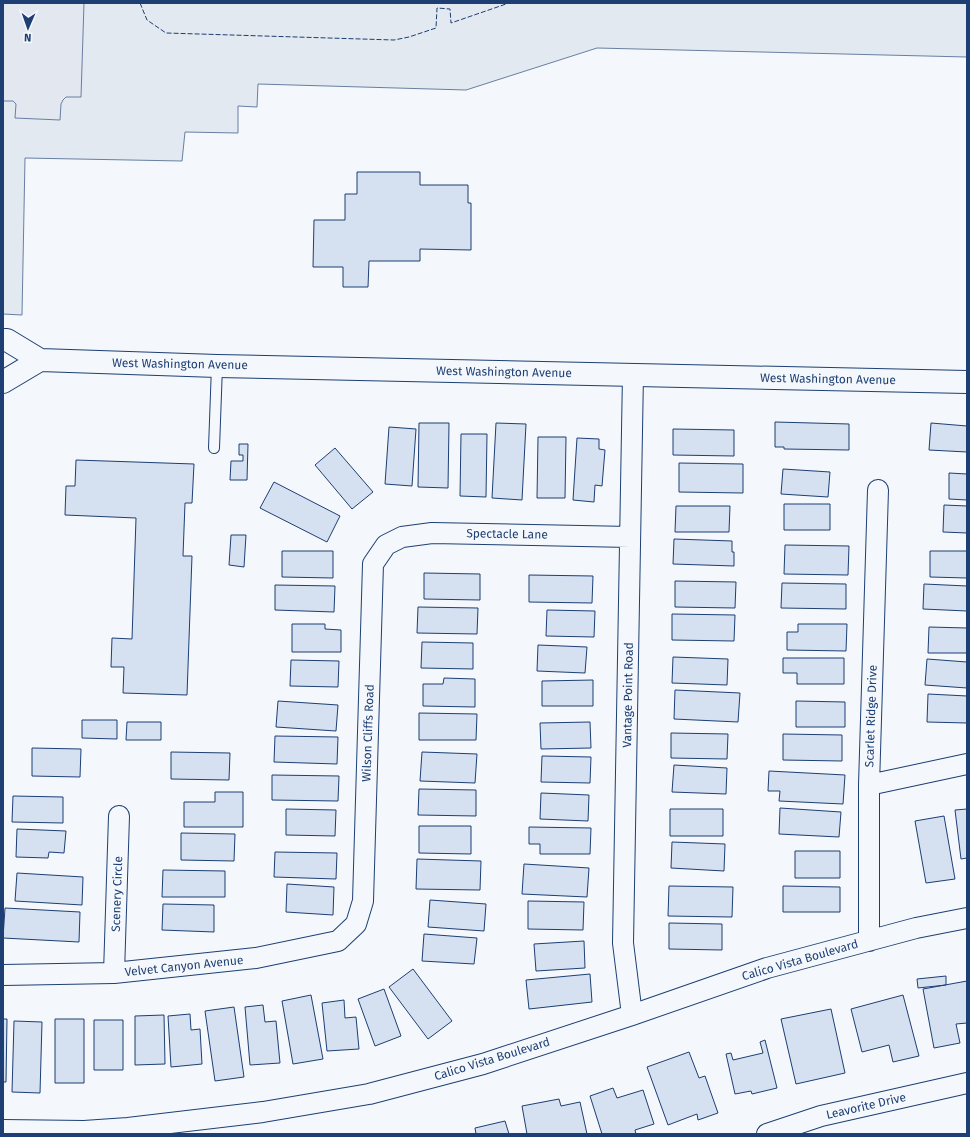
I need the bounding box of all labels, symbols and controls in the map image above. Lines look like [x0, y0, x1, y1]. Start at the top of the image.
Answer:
north arrow [8, 8, 48, 48]
text: N [24, 31, 32, 44]
street label: West Washington Avenue [112, 356, 248, 372]
street label: West Washington Avenue [436, 364, 572, 380]
street label: West Washington Avenue [760, 371, 896, 387]
street label: Spectacle Lane [466, 526, 548, 542]
street label: Vantage Point Road [620, 642, 636, 748]
street label: Scarlet Ridge Drive [862, 665, 880, 767]
street label: Wilson Cliffs Road [359, 684, 377, 782]
street label: Scenery Circle [109, 856, 125, 932]
street label: Calico Vista Boulevard [740, 937, 860, 983]
street label: Velvet Canyon Avenue [124, 953, 244, 979]
street label: Calico Vista Boulevard [433, 1035, 551, 1083]
street label: Leavorite Drive [825, 1090, 907, 1122]

